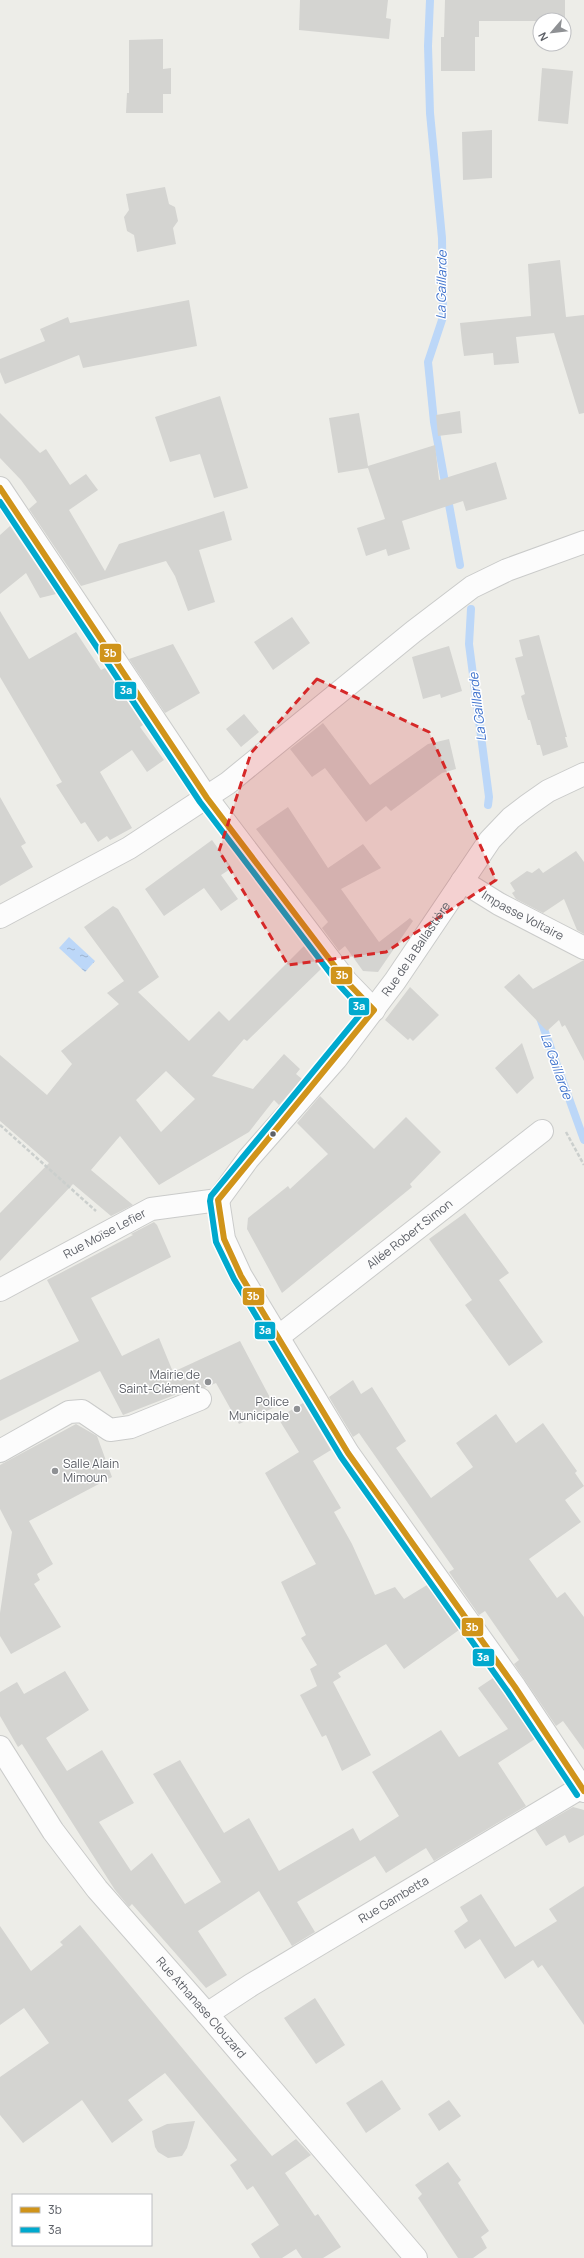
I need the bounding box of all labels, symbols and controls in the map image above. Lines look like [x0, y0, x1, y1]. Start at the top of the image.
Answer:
north arrow [532, 12, 572, 52]
text: N [534, 30, 551, 44]
water label: La Gaillarde [431, 249, 451, 320]
line badge: 3b [99, 643, 122, 663]
text: 3b [103, 645, 117, 660]
water label: La Gaillarde [464, 670, 490, 742]
line badge: 3a [114, 681, 137, 700]
text: 3a [120, 682, 132, 697]
street label: Impasse Voltaire [479, 886, 567, 944]
street label: Rue de la Ballastière [377, 898, 454, 1000]
line badge: 3b [330, 966, 353, 985]
text: 3b [335, 967, 349, 982]
line badge: 3a [348, 997, 370, 1016]
text: 3a [353, 998, 365, 1013]
water label: La Gaillarde [537, 1030, 578, 1103]
unlabelled marker [268, 1129, 278, 1139]
street label: Allée Robert Simon [363, 1195, 456, 1273]
street label: Rue Moïse Lefier [60, 1204, 150, 1262]
line badge: 3b [242, 1287, 265, 1306]
text: 3b [246, 1288, 260, 1303]
line badge: 3a [254, 1321, 276, 1340]
text: 3a [259, 1322, 271, 1337]
place label: Mairie de Saint-Clément [119, 1366, 200, 1397]
marker: Mairie de Saint-Clément [203, 1377, 213, 1387]
place label: Police Municipale [229, 1393, 289, 1424]
marker: Police Municipale [292, 1404, 302, 1414]
place label: Salle Alain Mimoun [63, 1455, 119, 1486]
marker: Salle Alain Mimoun [50, 1466, 60, 1476]
line badge: 3b [461, 1617, 484, 1637]
text: 3b [465, 1619, 479, 1634]
line badge: 3a [472, 1648, 495, 1667]
text: 3a [477, 1649, 489, 1664]
street label: Rue Gambetta [355, 1872, 432, 1927]
street label: Rue Athanase Clouzard [153, 1953, 250, 2062]
legend [12, 2194, 152, 2246]
text: 3b [48, 2201, 62, 2218]
text: 3a [48, 2221, 61, 2238]

